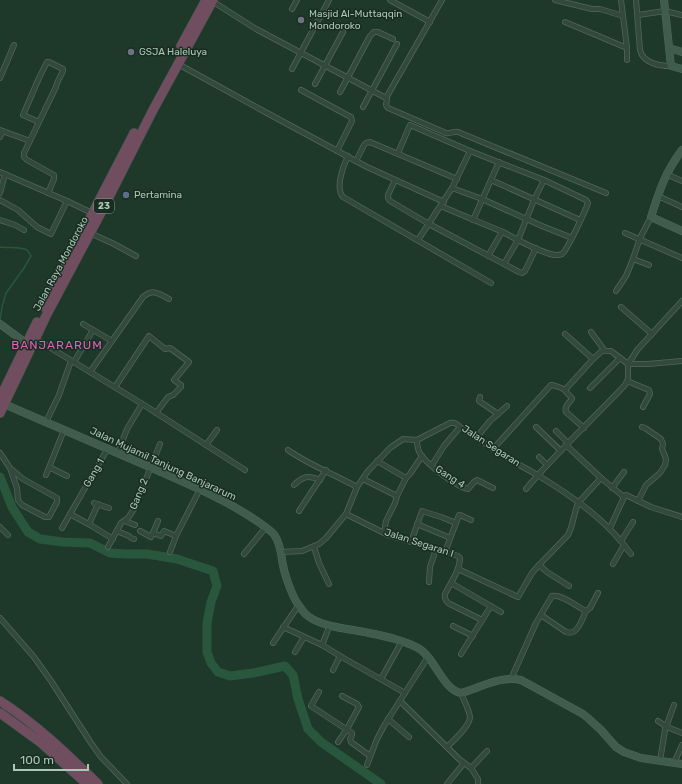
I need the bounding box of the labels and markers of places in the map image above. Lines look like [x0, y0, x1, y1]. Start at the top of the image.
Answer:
place label: Masjid Al-Muttaqqin Mondoroko [309, 8, 402, 32]
marker: Masjid Al-Muttaqqin Mondoroko [296, 15, 306, 25]
place label: GSJA Haleluya [139, 46, 207, 58]
marker: GSJA Haleluya [126, 47, 136, 57]
place label: Pertamina [134, 189, 182, 201]
marker: Pertamina [121, 190, 131, 200]

